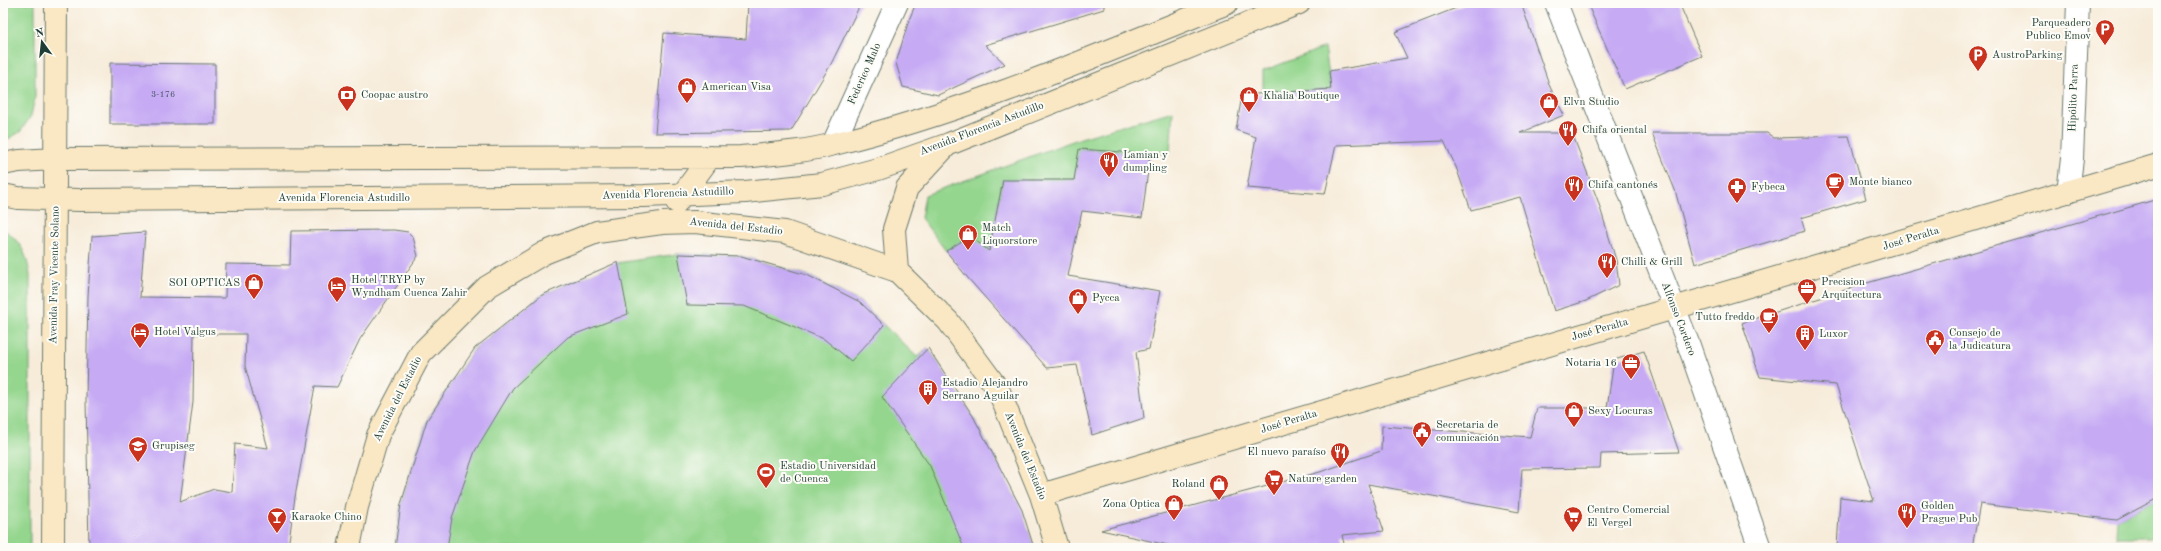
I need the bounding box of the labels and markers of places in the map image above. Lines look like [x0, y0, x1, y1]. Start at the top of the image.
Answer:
place label: Parqueadero Publico Emov [2026, 18, 2091, 42]
parking icon: Parqueadero Publico Emov [2094, 18, 2116, 46]
parking icon: AustroParking [1967, 44, 1989, 72]
place label: AustroParking [1992, 50, 2062, 61]
shop icon: American Visa [676, 76, 698, 104]
place label: American Visa [701, 82, 772, 93]
bank icon: Coopac austro [336, 84, 358, 112]
shop icon: Khalia Boutique [1238, 85, 1260, 113]
place label: Coopac austro [361, 90, 428, 101]
place label: Khalia Boutique [1263, 91, 1339, 102]
shop icon: Elvn Studio [1538, 91, 1560, 119]
place label: Elvn Studio [1563, 97, 1619, 108]
restaurant icon: Chifa oriental [1557, 119, 1579, 147]
place label: Chifa oriental [1582, 125, 1647, 136]
restaurant icon: Lamian y dumpling [1098, 150, 1120, 178]
place label: Lamian y dumpling [1123, 150, 1168, 174]
cafe icon: Monte bianco [1824, 171, 1846, 199]
restaurant icon: Chifa cantonés [1563, 174, 1585, 202]
pharmacy icon: Fybeca [1726, 176, 1748, 204]
place label: Monte bianco [1849, 177, 1912, 188]
place label: Chifa cantonés [1588, 180, 1658, 191]
place label: Fybeca [1751, 182, 1786, 193]
shop icon: Match Liquorstore [957, 223, 979, 251]
place label: Match Liquorstore [982, 223, 1037, 247]
restaurant icon: Chilli & Grill [1596, 251, 1618, 279]
place label: Chilli & Grill [1621, 257, 1682, 268]
shop icon: SOI OPTICAS [243, 272, 265, 300]
hotel icon: Hotel TRYP by Wyndham Cuenca Zahir [326, 275, 348, 303]
place label: Hotel TRYP by Wyndham Cuenca Zahir [351, 275, 468, 299]
office icon: Precision Arquitectura [1796, 277, 1818, 305]
place label: Precision Arquitectura [1821, 277, 1882, 301]
place label: SOI OPTICAS [169, 278, 240, 289]
shop icon: Pycca [1067, 287, 1089, 315]
place label: Pycca [1092, 293, 1120, 304]
cafe icon: Tutto freddo [1758, 306, 1780, 334]
place label: Tutto freddo [1695, 312, 1755, 323]
hotel icon: Hotel Valgus [129, 321, 151, 349]
building icon: Luxor [1794, 323, 1816, 351]
place label: Hotel Valgus [154, 327, 216, 338]
public building icon: Consejo de la Judicatura [1924, 328, 1946, 356]
place label: Consejo de la Judicatura [1949, 328, 2011, 352]
place label: Luxor [1819, 329, 1848, 340]
office icon: Notaria 16 [1620, 352, 1642, 380]
place label: Notaria 16 [1565, 358, 1617, 369]
building icon: Estadio Alejandro Serrano Aguilar [917, 378, 939, 406]
place label: Estadio Alejandro Serrano Aguilar [942, 378, 1028, 402]
shop icon: Sexy Locuras [1563, 400, 1585, 428]
place label: Sexy Locuras [1588, 406, 1653, 417]
public building icon: Secretaria de comunicación [1411, 420, 1433, 448]
place label: Secretaria de comunicación [1436, 420, 1499, 444]
school or university icon: Grupiseg [127, 435, 149, 463]
place label: Grupiseg [152, 441, 195, 452]
restaurant icon: El nuevo paraíso [1329, 441, 1351, 469]
place label: El nuevo paraíso [1247, 447, 1326, 458]
sports icon: Estadio Universidad de Cuenca [755, 461, 777, 489]
place label: Estadio Universidad de Cuenca [780, 461, 876, 485]
supermarket icon: Nature garden [1263, 468, 1285, 496]
shop icon: Roland [1208, 473, 1230, 501]
place label: Nature garden [1288, 474, 1357, 485]
place label: Roland [1172, 479, 1205, 490]
shop icon: Zona Optica [1163, 493, 1185, 521]
place label: Zona Optica [1102, 499, 1161, 510]
restaurant icon: Golden Prague Pub [1896, 501, 1918, 529]
place label: Golden Prague Pub [1921, 501, 1978, 525]
supermarket icon: Centro Comercial El Vergel [1562, 505, 1584, 533]
place label: Centro Comercial El Vergel [1587, 505, 1670, 529]
bar icon: Karaoke Chino [266, 506, 288, 534]
place label: Karaoke Chino [291, 512, 362, 523]

